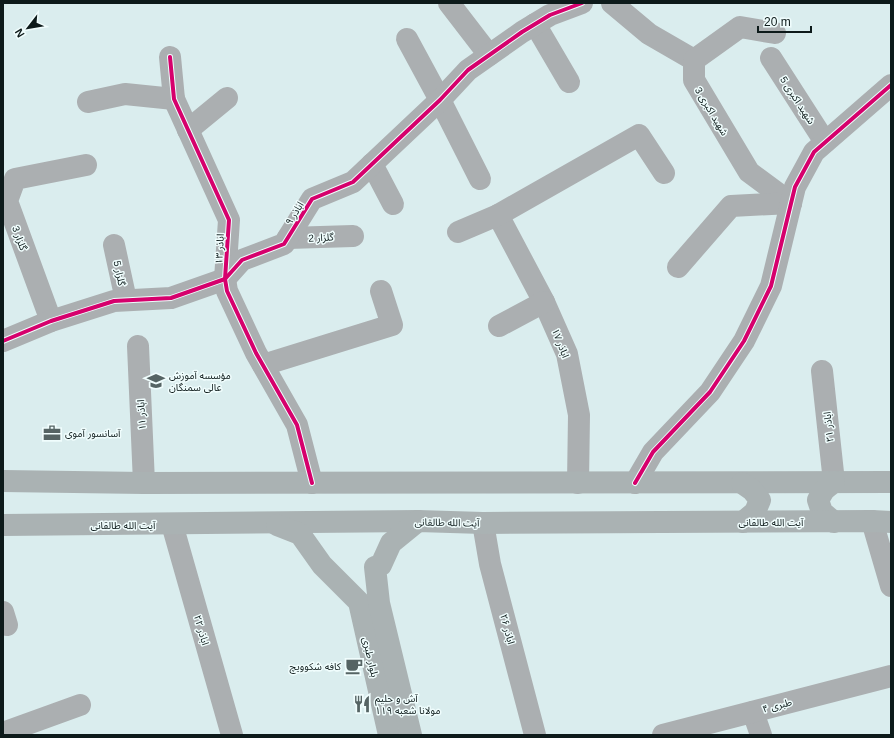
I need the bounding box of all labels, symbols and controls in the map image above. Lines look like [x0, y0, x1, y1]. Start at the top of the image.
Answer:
north arrow [8, 8, 48, 48]
scale bar [758, 8, 811, 34]
text: 20 m [764, 15, 791, 29]
text: N [12, 27, 27, 40]
street label: شهید اکبری 5 [777, 74, 817, 127]
street label: شهید اکبری 3 [692, 85, 730, 138]
street label: اباذر ۹ [283, 200, 307, 227]
street label: گلزار 3 [9, 224, 29, 253]
street label: گلزار 2 [308, 231, 335, 245]
street label: اباذر ۱۳ [213, 233, 227, 265]
street label: گلزار 5 [111, 260, 128, 288]
street label: اباذر ۱۷ [549, 327, 571, 360]
place label: مؤسسه آموزش عالی سمنگان [169, 370, 231, 393]
school or university icon: مؤسسه آموزش عالی سمنگان [146, 371, 166, 391]
street label: اباذر ۱۱ [135, 399, 149, 431]
street label: اباذر ۲۱ [821, 411, 837, 443]
office icon: آسانسور آموی [42, 423, 62, 443]
place label: آسانسور آموی [65, 428, 121, 440]
street label: آیت الله طالقانی [414, 516, 481, 529]
street label: آیت الله طالقانی [739, 517, 805, 528]
street label: آیت الله طالقانی [91, 520, 157, 531]
street label: اباذر ۲۶ [497, 613, 517, 646]
street label: اباذر ۲۲ [191, 614, 211, 647]
street label: بلوار طبری [360, 636, 381, 679]
cafe icon: کافه شکوویچ [344, 656, 364, 676]
place label: کافه شکوویچ [290, 661, 342, 674]
place label: آش و حلیم مولانا شعبه ۱۱۹ [375, 693, 440, 717]
restaurant icon: آش و حلیم مولانا شعبه ۱۱۹ [352, 694, 372, 714]
street label: طبری ۴ [761, 696, 794, 716]

